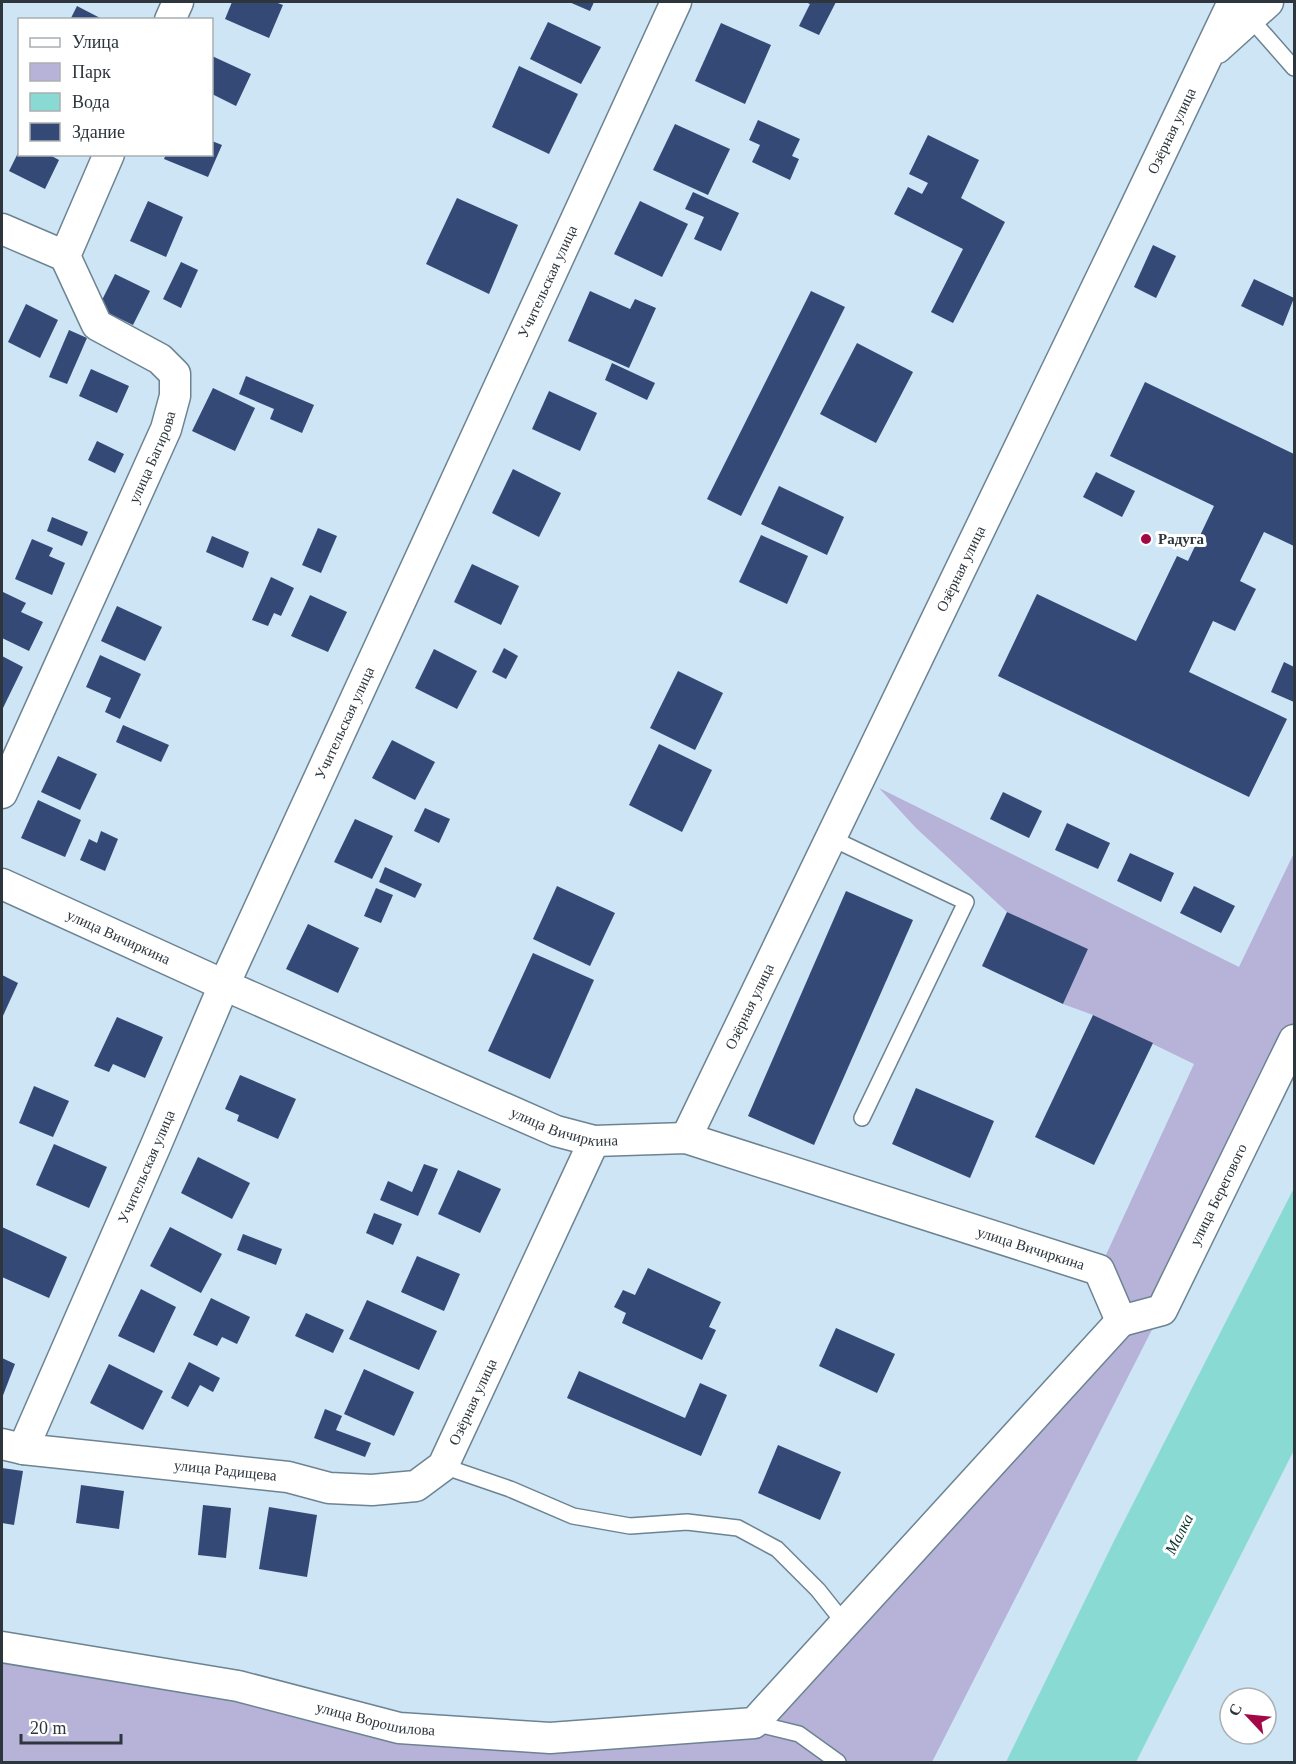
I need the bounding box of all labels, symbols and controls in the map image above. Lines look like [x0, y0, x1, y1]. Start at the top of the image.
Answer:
legend [18, 18, 213, 156]
text: Улица [72, 32, 119, 52]
text: Парк [72, 62, 111, 82]
street label: Озёрная улица [1144, 85, 1199, 177]
text: Вода [72, 92, 110, 112]
text: Здание [72, 122, 125, 142]
street label: Учительская улица [515, 222, 580, 340]
street label: улица Багирова [126, 409, 179, 506]
street label: Озёрная улица [933, 523, 988, 614]
place label: Радуга [1158, 531, 1205, 547]
marker: Радуга [1139, 532, 1153, 546]
street label: Учительская улица [312, 664, 377, 782]
street label: улица Вичиркина [64, 907, 173, 968]
street label: Озёрная улица [722, 961, 777, 1052]
street label: улица Вичиркина [508, 1104, 619, 1149]
street label: Учительская улица [115, 1107, 178, 1226]
street label: улица Берегового [1187, 1141, 1250, 1248]
street label: улица Вичиркина [975, 1224, 1087, 1273]
street label: Озёрная улица [446, 1356, 500, 1448]
street label: улица Радищева [173, 1457, 278, 1484]
water label: Малка [1161, 1511, 1196, 1558]
north arrow [1218, 1686, 1278, 1746]
street label: улица Ворошилова [314, 1699, 436, 1738]
text: С [1225, 1701, 1245, 1719]
scale bar [21, 1707, 122, 1745]
text: 20 m [30, 1718, 67, 1738]

